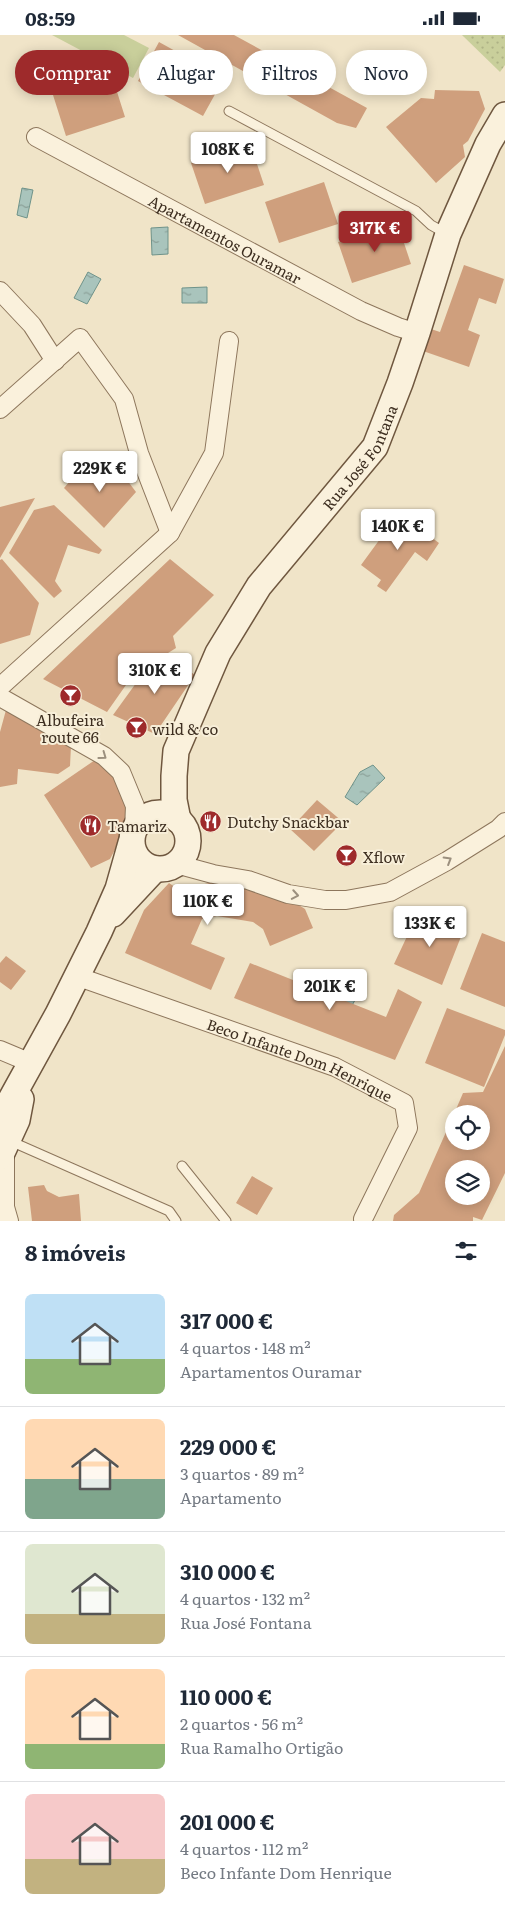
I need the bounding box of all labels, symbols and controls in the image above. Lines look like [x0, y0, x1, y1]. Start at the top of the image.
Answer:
text: 08:59 [25, 4, 75, 32]
chip: Comprar [15, 50, 129, 95]
chip: Alugar [139, 50, 233, 95]
chip: Filtros [243, 50, 336, 95]
chip: Novo [346, 50, 427, 95]
pin: 108K € [187, 131, 269, 174]
text: 108K € [202, 136, 254, 160]
street label: Apartamentos Ouramar [145, 188, 306, 289]
pin: 317K € [334, 211, 416, 253]
text: 317K € [350, 215, 400, 239]
street label: Rua José Fontana [316, 400, 402, 515]
pin: 229K € [59, 451, 141, 493]
text: 229K € [73, 455, 127, 479]
pin: 140K € [357, 509, 439, 551]
text: 140K € [372, 513, 424, 537]
pin: 310K € [114, 653, 196, 695]
text: 310K € [129, 657, 181, 681]
bar icon: Albufeira route 66 [58, 684, 82, 708]
place label: Albufeira route 66 [36, 708, 105, 748]
bar icon: wild & co [124, 716, 148, 740]
place label: wild & co [152, 717, 219, 740]
one-way arrow [97, 750, 107, 759]
restaurant icon: Dutchy Snackbar [199, 809, 223, 833]
place label: Dutchy Snackbar [227, 810, 349, 833]
restaurant icon: Tamariz [79, 813, 103, 837]
place label: Tamariz [107, 814, 167, 837]
bar icon: Xflow [335, 844, 359, 868]
place label: Xflow [363, 845, 405, 868]
one-way arrow [442, 856, 451, 866]
pin: 110K € [167, 883, 249, 926]
text: 110K € [183, 888, 233, 912]
one-way arrow [290, 890, 299, 900]
pin: 133K € [389, 905, 471, 948]
text: 133K € [404, 910, 456, 934]
pin: 201K € [289, 969, 371, 1011]
text: 201K € [304, 973, 356, 997]
street label: Beco Infante Dom Henrique [204, 1011, 397, 1107]
map controls [445, 1105, 490, 1205]
button: locate [445, 1105, 490, 1150]
button: layers [445, 1160, 490, 1205]
text: 8 imóveis [25, 1236, 125, 1267]
icon: filters [452, 1237, 480, 1265]
text: 317 000 € [180, 1304, 273, 1335]
icon: home [65, 1314, 125, 1374]
text: 4 quartos · 148 m² [180, 1335, 311, 1359]
text: Apartamentos Ouramar [180, 1359, 362, 1383]
text: 229 000 € [180, 1430, 276, 1461]
icon: home [65, 1439, 125, 1499]
text: 3 quartos · 89 m² [180, 1461, 304, 1485]
text: Apartamento [180, 1485, 282, 1509]
text: 310 000 € [180, 1555, 275, 1586]
icon: home [65, 1564, 125, 1624]
text: 4 quartos · 132 m² [180, 1586, 310, 1610]
text: Rua José Fontana [180, 1610, 312, 1634]
text: 110 000 € [180, 1680, 272, 1711]
icon: home [65, 1689, 125, 1749]
text: 2 quartos · 56 m² [180, 1711, 303, 1735]
text: Rua Ramalho Ortigão [180, 1735, 343, 1759]
text: 201 000 € [180, 1805, 275, 1836]
icon: home [65, 1814, 125, 1874]
text: 4 quartos · 112 m² [180, 1836, 308, 1860]
text: Beco Infante Dom Henrique [180, 1860, 392, 1884]

